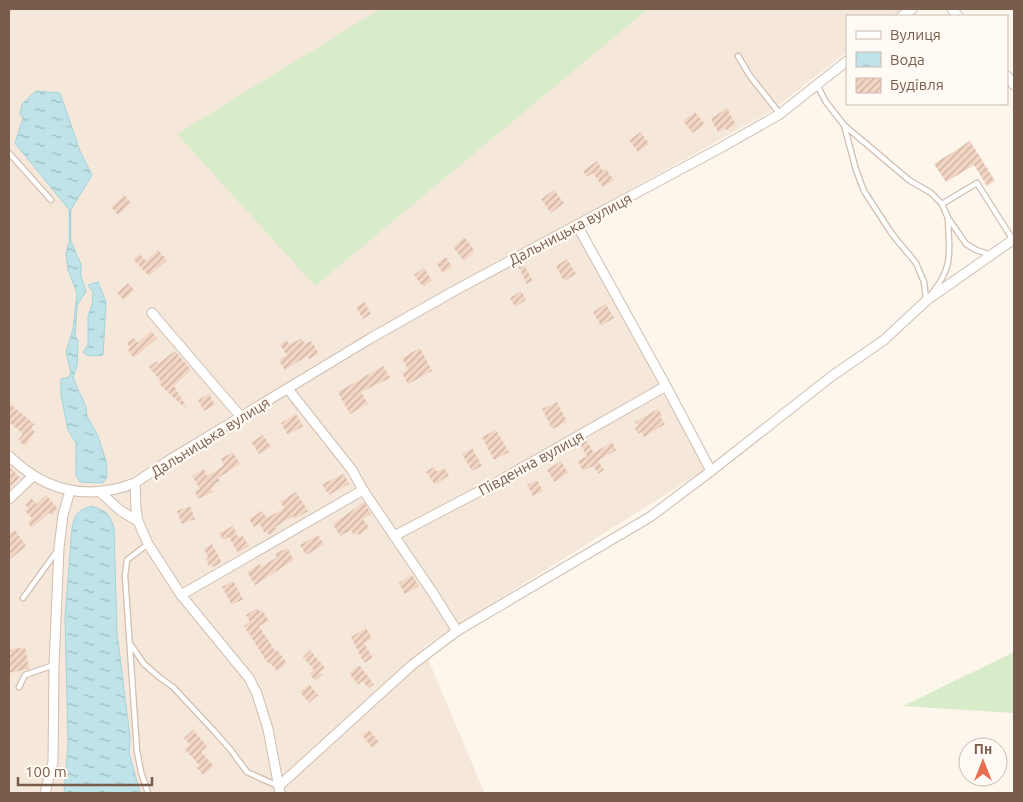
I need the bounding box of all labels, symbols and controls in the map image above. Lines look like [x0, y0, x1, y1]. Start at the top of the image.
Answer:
legend [846, 15, 1008, 105]
text: Вулиця [890, 26, 941, 43]
text: Вода [890, 51, 925, 68]
text: Будівля [890, 76, 944, 93]
street label: Дальницька вулиця [505, 189, 635, 269]
street label: Дальницька вулиця [147, 393, 273, 481]
street label: Південна вулиця [475, 427, 587, 499]
north arrow [958, 737, 1008, 787]
text: Пн [974, 741, 992, 757]
scale bar [18, 754, 151, 786]
text: 100 m [25, 763, 67, 780]

